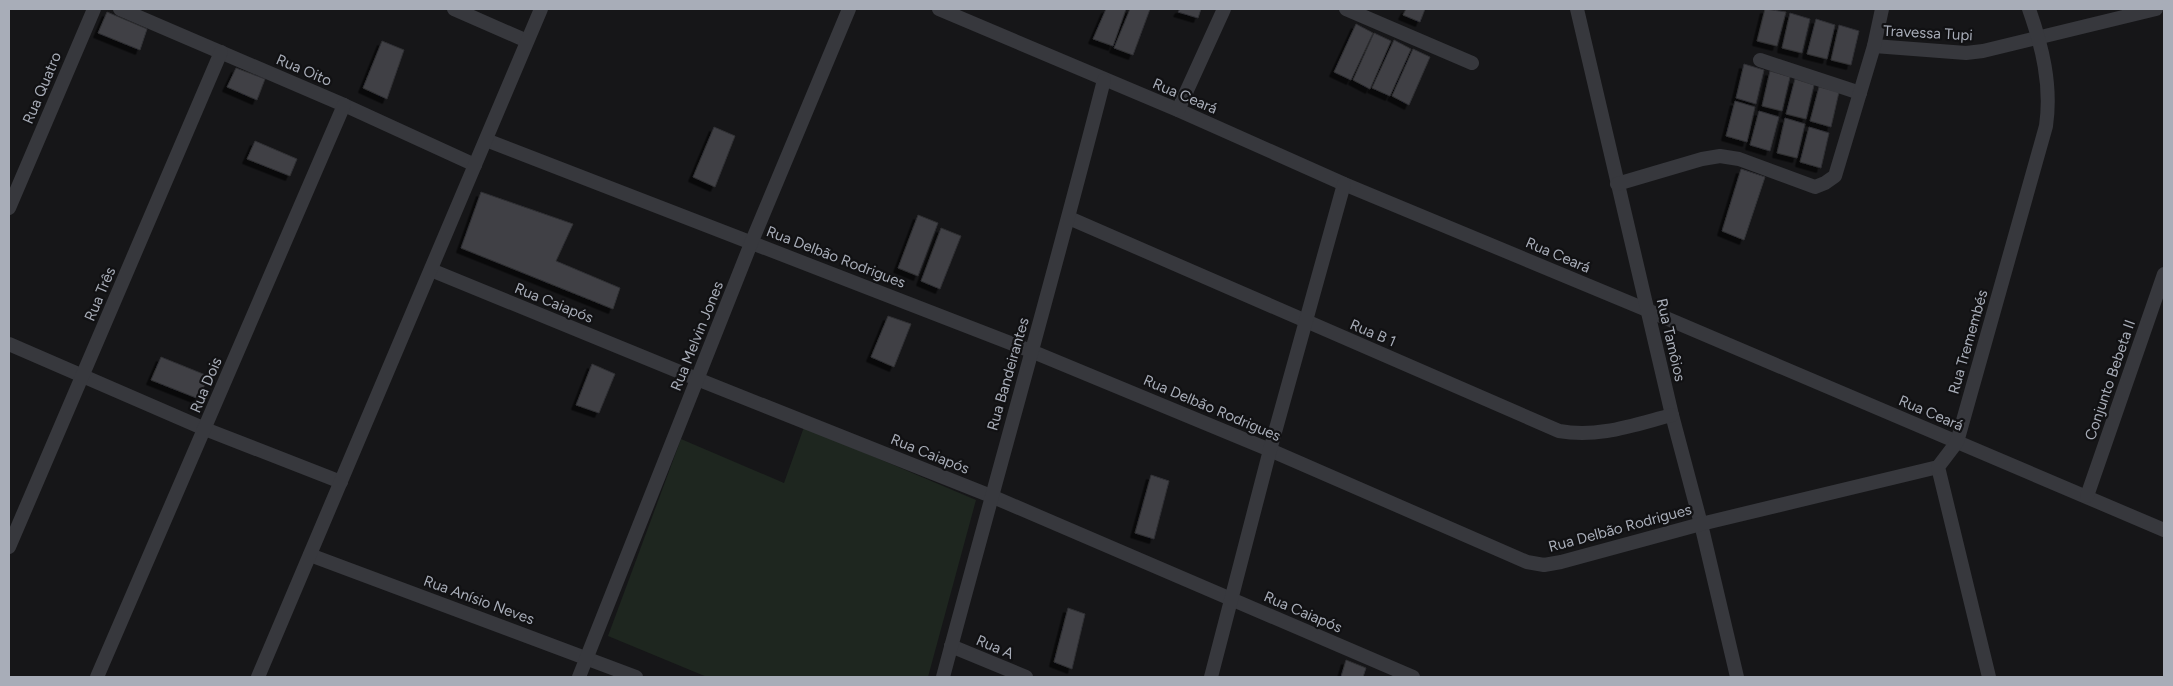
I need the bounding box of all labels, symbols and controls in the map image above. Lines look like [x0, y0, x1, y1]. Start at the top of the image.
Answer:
street label: Travessa Tupi [1883, 22, 1973, 44]
street label: Rua Quatro [19, 49, 65, 127]
street label: Rua Oito [274, 50, 335, 90]
street label: Rua Ceará [1150, 74, 1220, 118]
street label: Rua Delbão Rodrigues [764, 222, 908, 292]
street label: Rua Ceará [1523, 233, 1593, 277]
street label: Rua Três [81, 264, 119, 324]
street label: Rua Caiapós [512, 279, 596, 327]
street label: Rua Melvin Jones [667, 279, 727, 393]
street label: Rua Tremembés [1945, 288, 1991, 396]
street label: Rua Tamôios [1653, 297, 1689, 383]
street label: Rua Bandeirantes [983, 315, 1033, 433]
street label: Rua B 1 [1347, 315, 1399, 351]
street label: Conjunto Bebeta II [2081, 317, 2139, 443]
street label: Rua Dois [186, 355, 226, 415]
street label: Rua Delbão Rodrigues [1141, 371, 1283, 445]
street label: Rua Ceará [1896, 391, 1966, 435]
street label: Rua Caiapós [888, 430, 972, 478]
street label: Rua Delbão Rodrigues [1546, 500, 1694, 556]
street label: Rua Anísio Neves [421, 572, 537, 628]
street label: Rua Caiapós [1261, 587, 1345, 637]
street label: Rua A [973, 631, 1017, 663]

